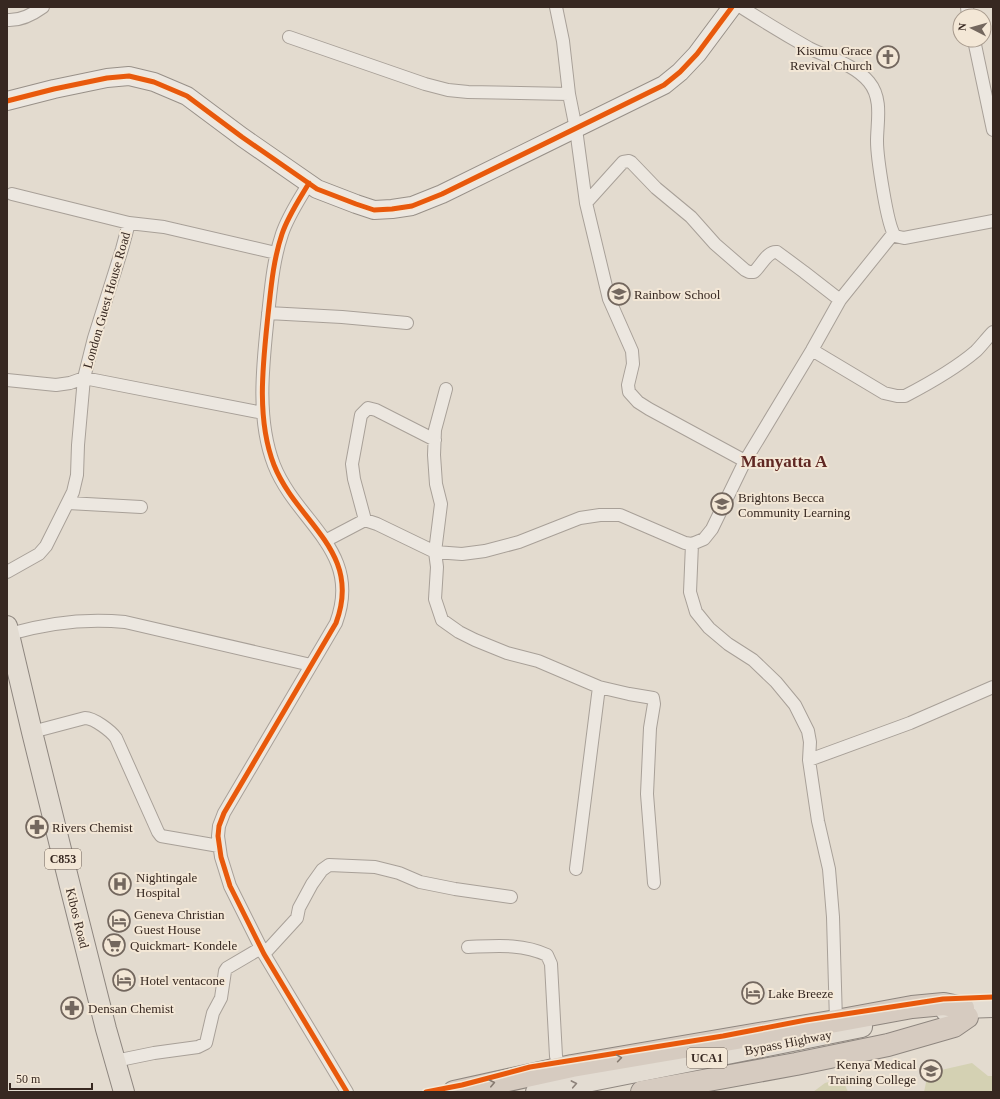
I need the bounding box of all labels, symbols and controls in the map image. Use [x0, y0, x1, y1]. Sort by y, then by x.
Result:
north arrow [952, 8, 992, 48]
text: N [956, 22, 968, 32]
place label: Kisumu Grace Revival Church [790, 43, 872, 73]
church icon: Kisumu Grace Revival Church [875, 44, 901, 70]
street label: London Guest House Road [80, 230, 133, 370]
school or university icon: Rainbow School [606, 281, 632, 307]
place label: Rainbow School [634, 287, 721, 302]
district label: Manyatta A [741, 452, 828, 471]
place label: Brightons Becca Community Learning [738, 490, 851, 520]
school or university icon: Brightons Becca Community Learning [709, 491, 735, 517]
pharmacy icon: Rivers Chemist [24, 814, 50, 840]
place label: Rivers Chemist [52, 820, 133, 835]
road number: C853 [45, 849, 81, 869]
place label: Nightingale Hospital [136, 870, 198, 900]
hospital icon: Nightingale Hospital [107, 871, 133, 897]
street label: Kibos Road [63, 886, 92, 950]
place label: Geneva Christian Guest House [134, 907, 225, 937]
hotel icon: Geneva Christian Guest House [106, 908, 132, 934]
supermarket icon: Quickmart- Kondele [101, 932, 127, 958]
place label: Quickmart- Kondele [130, 938, 237, 953]
hotel icon: Hotel ventacone [111, 967, 137, 993]
place label: Hotel ventacone [140, 973, 225, 988]
hotel icon: Lake Breeze [740, 980, 766, 1006]
place label: Lake Breeze [768, 986, 834, 1001]
pharmacy icon: Densan Chemist [59, 995, 85, 1021]
place label: Densan Chemist [88, 1001, 174, 1016]
street label: Bypass Highway [743, 1027, 833, 1058]
road number: UCA1 [687, 1048, 727, 1068]
one-way arrow [616, 1054, 622, 1063]
place label: Kenya Medical Training College [828, 1057, 916, 1087]
school or university icon: Kenya Medical Training College [918, 1058, 944, 1084]
scale bar [10, 1065, 92, 1091]
text: 50 m [16, 1072, 41, 1086]
one-way arrow [488, 1079, 495, 1087]
one-way arrow [571, 1080, 578, 1088]

